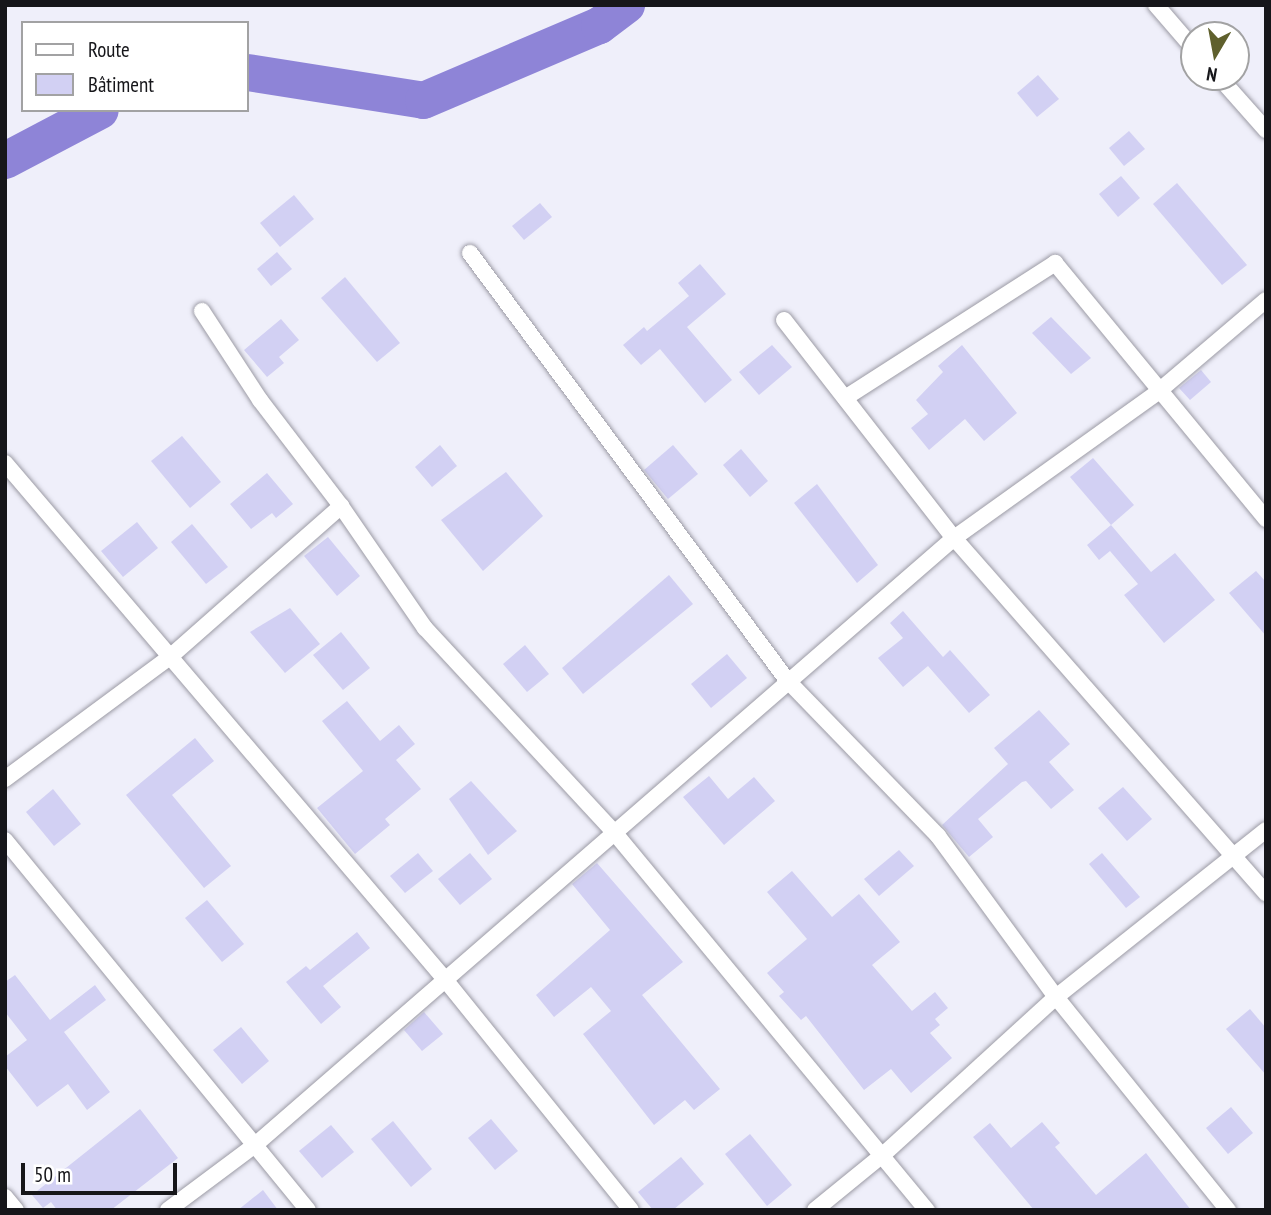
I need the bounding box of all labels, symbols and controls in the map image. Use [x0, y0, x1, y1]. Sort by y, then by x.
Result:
legend [21, 21, 248, 112]
north arrow [1180, 21, 1250, 91]
text: Route [88, 36, 130, 63]
text: N [1205, 62, 1219, 87]
text: Bâtiment [88, 71, 154, 98]
scale bar [24, 1148, 180, 1192]
text: 50 m [34, 1161, 71, 1188]

